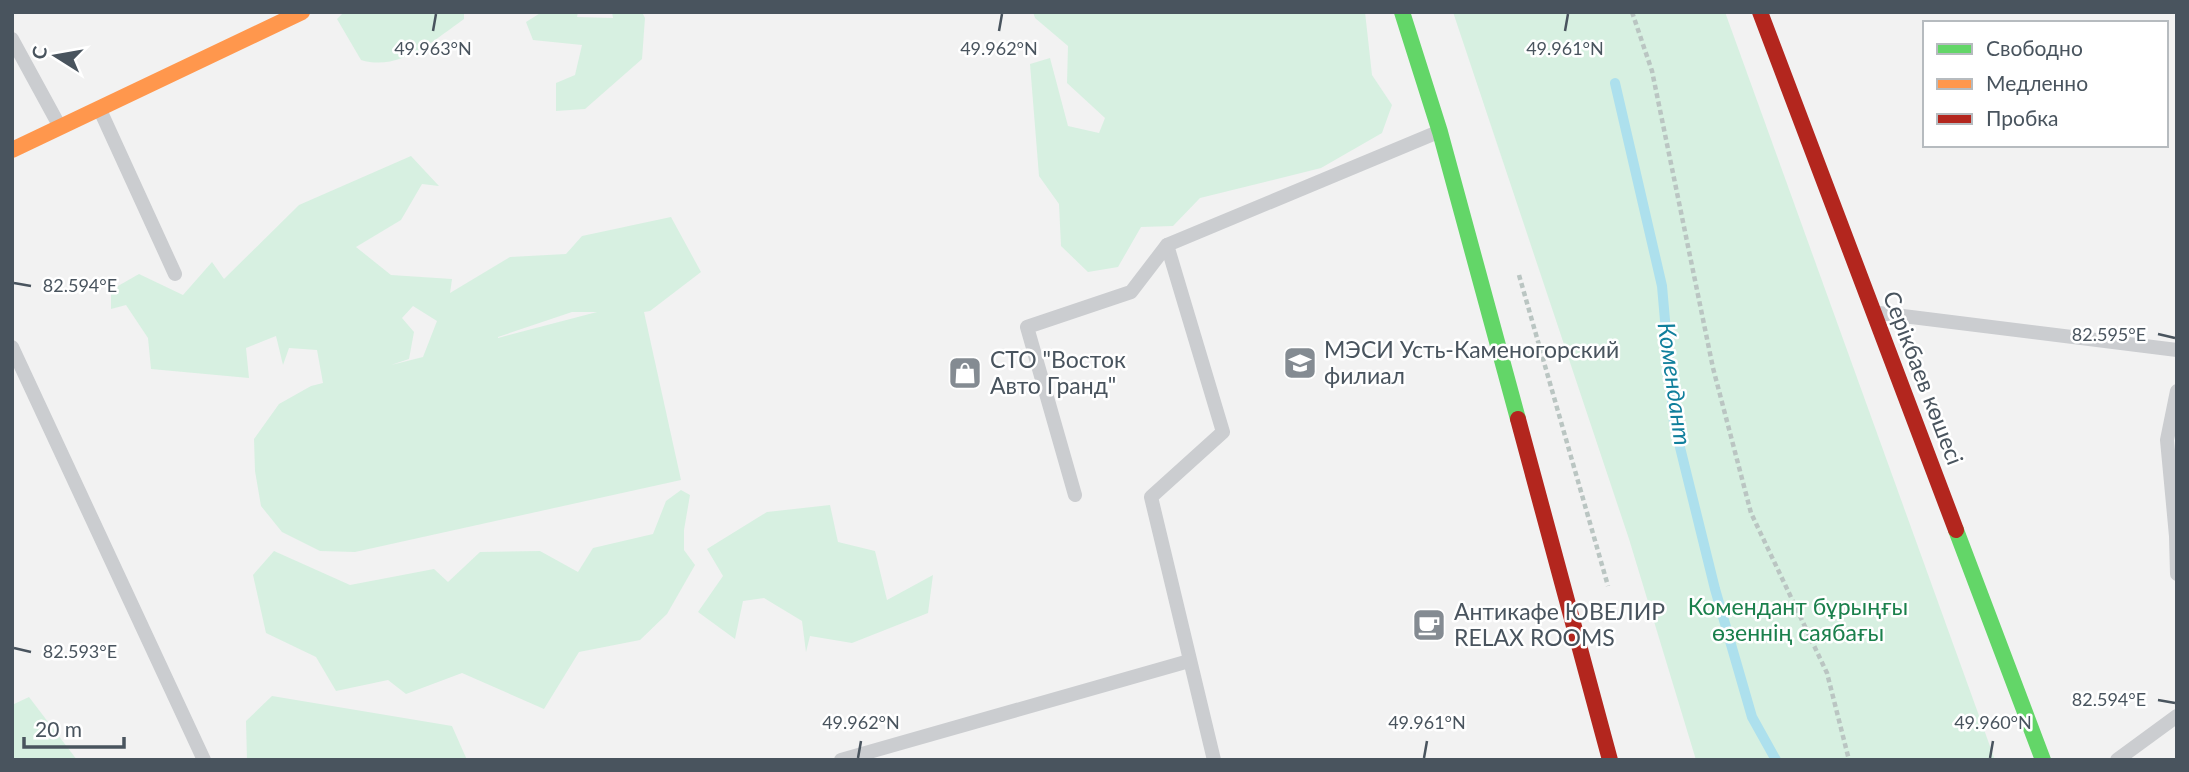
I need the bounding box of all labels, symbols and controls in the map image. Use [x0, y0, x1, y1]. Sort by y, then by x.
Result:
north arrow [21, 21, 91, 91]
legend [1923, 21, 2168, 147]
text: Свободно [1986, 35, 2083, 60]
text: 49.963°N [394, 37, 472, 59]
text: 49.962°N [960, 37, 1038, 59]
text: 49.961°N [1526, 37, 1604, 59]
text: С [26, 44, 51, 61]
text: Медленно [1986, 70, 2088, 95]
text: Пробка [1986, 105, 2059, 130]
text: 82.594°E [43, 274, 117, 296]
street label: Серікбаев көшесі [1878, 287, 1970, 468]
water label: Комендант [1653, 320, 1698, 447]
text: 82.595°E [2072, 323, 2146, 345]
place label: МЭСИ Усть-Каменогорский филиал [1324, 335, 1619, 389]
school or university icon: МЭСИ Усть-Каменогорский филиал [1281, 344, 1319, 382]
place label: СТО "Восток Авто Гранд" [990, 345, 1126, 399]
shop icon: СТО "Восток Авто Гранд" [946, 354, 984, 392]
park label: Комендант бұрыңғы өзеннің саябағы [1688, 592, 1908, 646]
place label: Антикафе ЮВЕЛИР RELAX ROOMS [1454, 597, 1665, 651]
cafe icon: Антикафе ЮВЕЛИР RELAX ROOMS [1410, 606, 1448, 644]
text: 82.593°E [43, 640, 117, 662]
text: 82.594°E [2072, 688, 2146, 710]
scale bar [24, 706, 124, 750]
text: 49.962°N [822, 711, 900, 733]
text: 49.961°N [1388, 711, 1466, 733]
text: 49.960°N [1954, 711, 2032, 733]
text: 20 m [35, 716, 82, 741]

